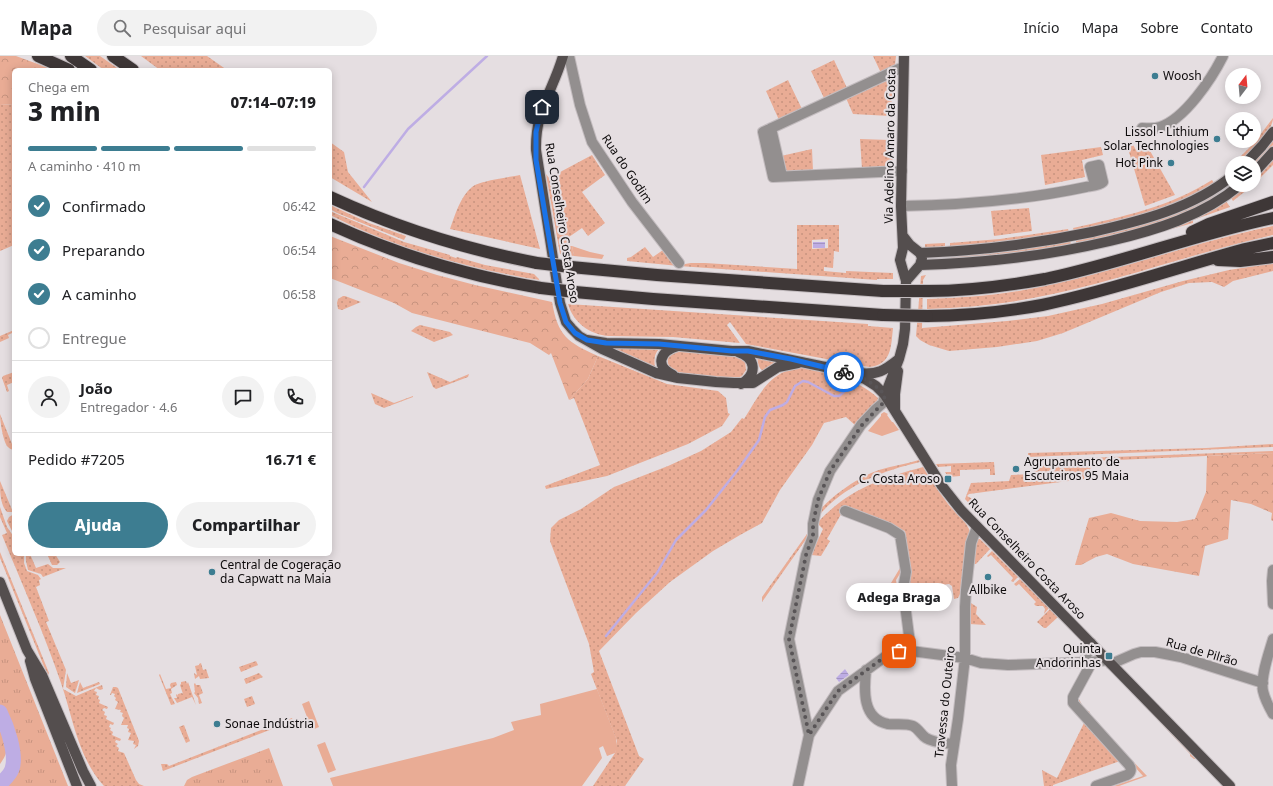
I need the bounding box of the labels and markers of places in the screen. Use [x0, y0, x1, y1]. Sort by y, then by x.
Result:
place label: Woosh [1163, 67, 1202, 84]
marker: Woosh [1150, 71, 1160, 81]
pin [525, 90, 559, 124]
place label: Lissol - Lithium Solar Technologies [1103, 123, 1209, 154]
marker: Lissol - Lithium Solar Technologies [1212, 134, 1222, 144]
place label: Hot Pink [1115, 154, 1164, 171]
marker: Hot Pink [1166, 158, 1176, 168]
place label: Agrupamento de Escuteiros 95 Maia [1024, 453, 1129, 484]
marker: Agrupamento de Escuteiros 95 Maia [1011, 464, 1021, 474]
place label: C. Costa Aroso [859, 470, 940, 487]
marker: C. Costa Aroso [943, 474, 953, 484]
place label: Central de Cogeração da Capwatt na Maia [220, 556, 341, 587]
marker: Central de Cogeração da Capwatt na Maia [207, 567, 217, 577]
marker: Allbike [983, 572, 993, 582]
place label: Allbike [969, 581, 1007, 598]
callout: Adega Braga [846, 583, 952, 611]
pin [882, 634, 916, 668]
place label: Quinta Andorinhas [1036, 640, 1101, 671]
marker: Quinta Andorinhas [1104, 651, 1114, 661]
place label: Sonae Indústria [225, 715, 314, 732]
marker: Sonae Indústria [212, 719, 222, 729]

